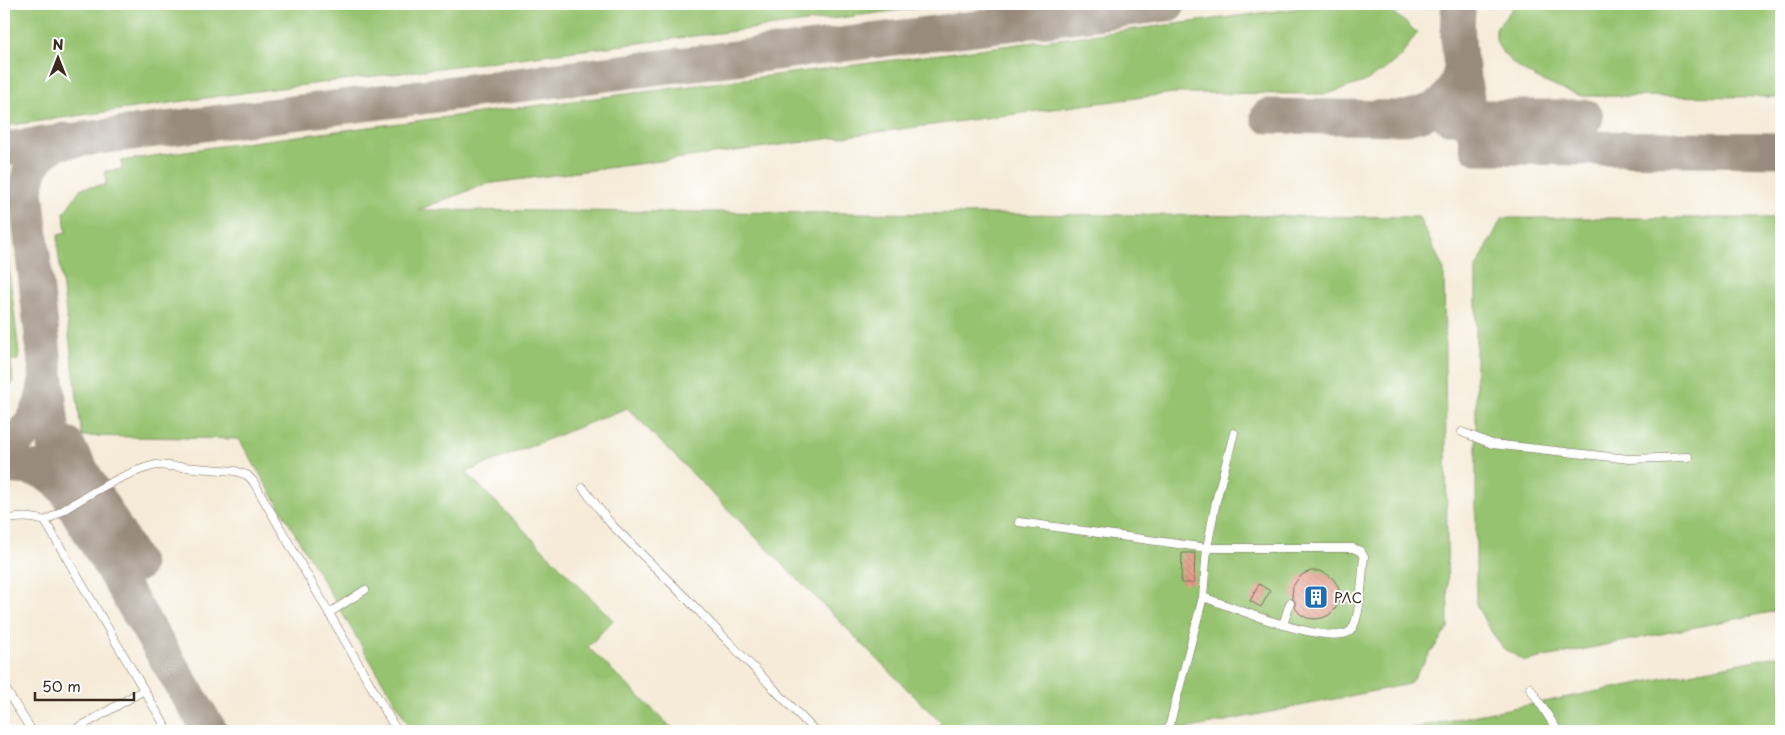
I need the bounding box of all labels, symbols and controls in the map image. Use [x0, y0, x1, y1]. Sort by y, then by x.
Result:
north arrow [32, 32, 82, 82]
text: N [52, 34, 64, 55]
building icon: РЛС [1303, 584, 1329, 610]
place label: РЛС [1334, 587, 1362, 608]
scale bar [35, 670, 134, 702]
text: 50 m [42, 674, 81, 697]

